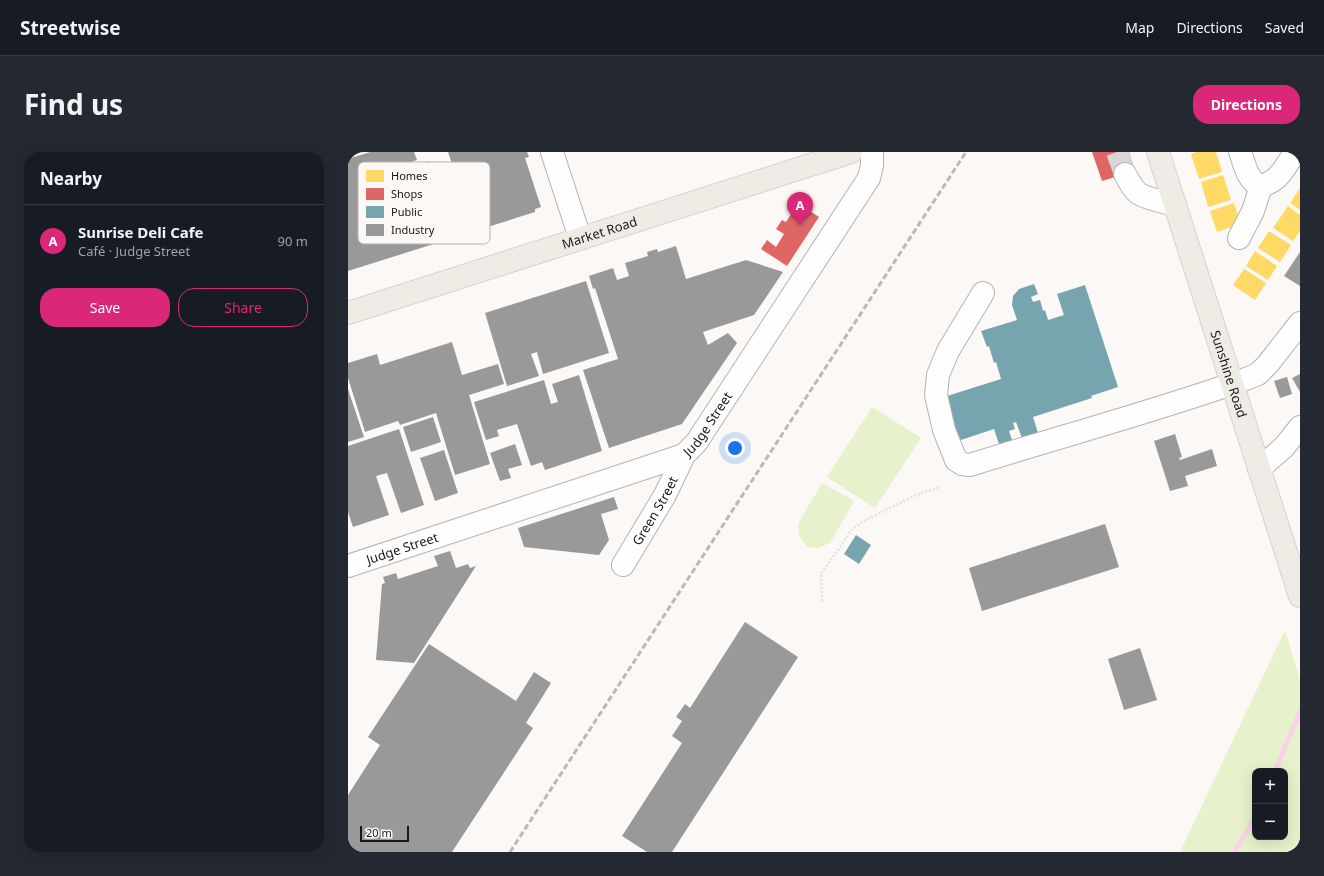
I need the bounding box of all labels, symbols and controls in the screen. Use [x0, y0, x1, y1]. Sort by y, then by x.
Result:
text: Streetwise [20, 15, 121, 41]
text: Map [1125, 18, 1154, 37]
text: Directions [1176, 18, 1243, 37]
text: Saved [1265, 18, 1304, 37]
text: Find us [24, 85, 123, 123]
button: Directions [1193, 85, 1300, 124]
legend [358, 162, 490, 244]
text: Nearby [40, 167, 102, 190]
text: Homes [391, 168, 428, 183]
text: Shops [391, 186, 423, 201]
pin: A [787, 192, 813, 225]
text: Public [391, 204, 422, 219]
street label: Market Road [559, 212, 639, 253]
text: Sunrise Deli Cafe [78, 222, 204, 242]
text: Industry [391, 222, 435, 237]
text: A [49, 232, 58, 250]
text: 90 m [278, 232, 308, 250]
text: Café · Judge Street [78, 242, 190, 260]
button: Save [40, 288, 170, 327]
button: Share [178, 288, 308, 327]
street label: Sunshine Road [1207, 328, 1251, 420]
street label: Judge Street [677, 388, 736, 462]
your location [725, 438, 745, 458]
street label: Green Street [628, 473, 682, 549]
street label: Judge Street [362, 528, 441, 569]
map controls [1252, 768, 1288, 840]
button: + [1252, 768, 1288, 804]
button: − [1252, 804, 1288, 840]
scale bar [360, 824, 409, 843]
text: 20 m [366, 825, 392, 840]

